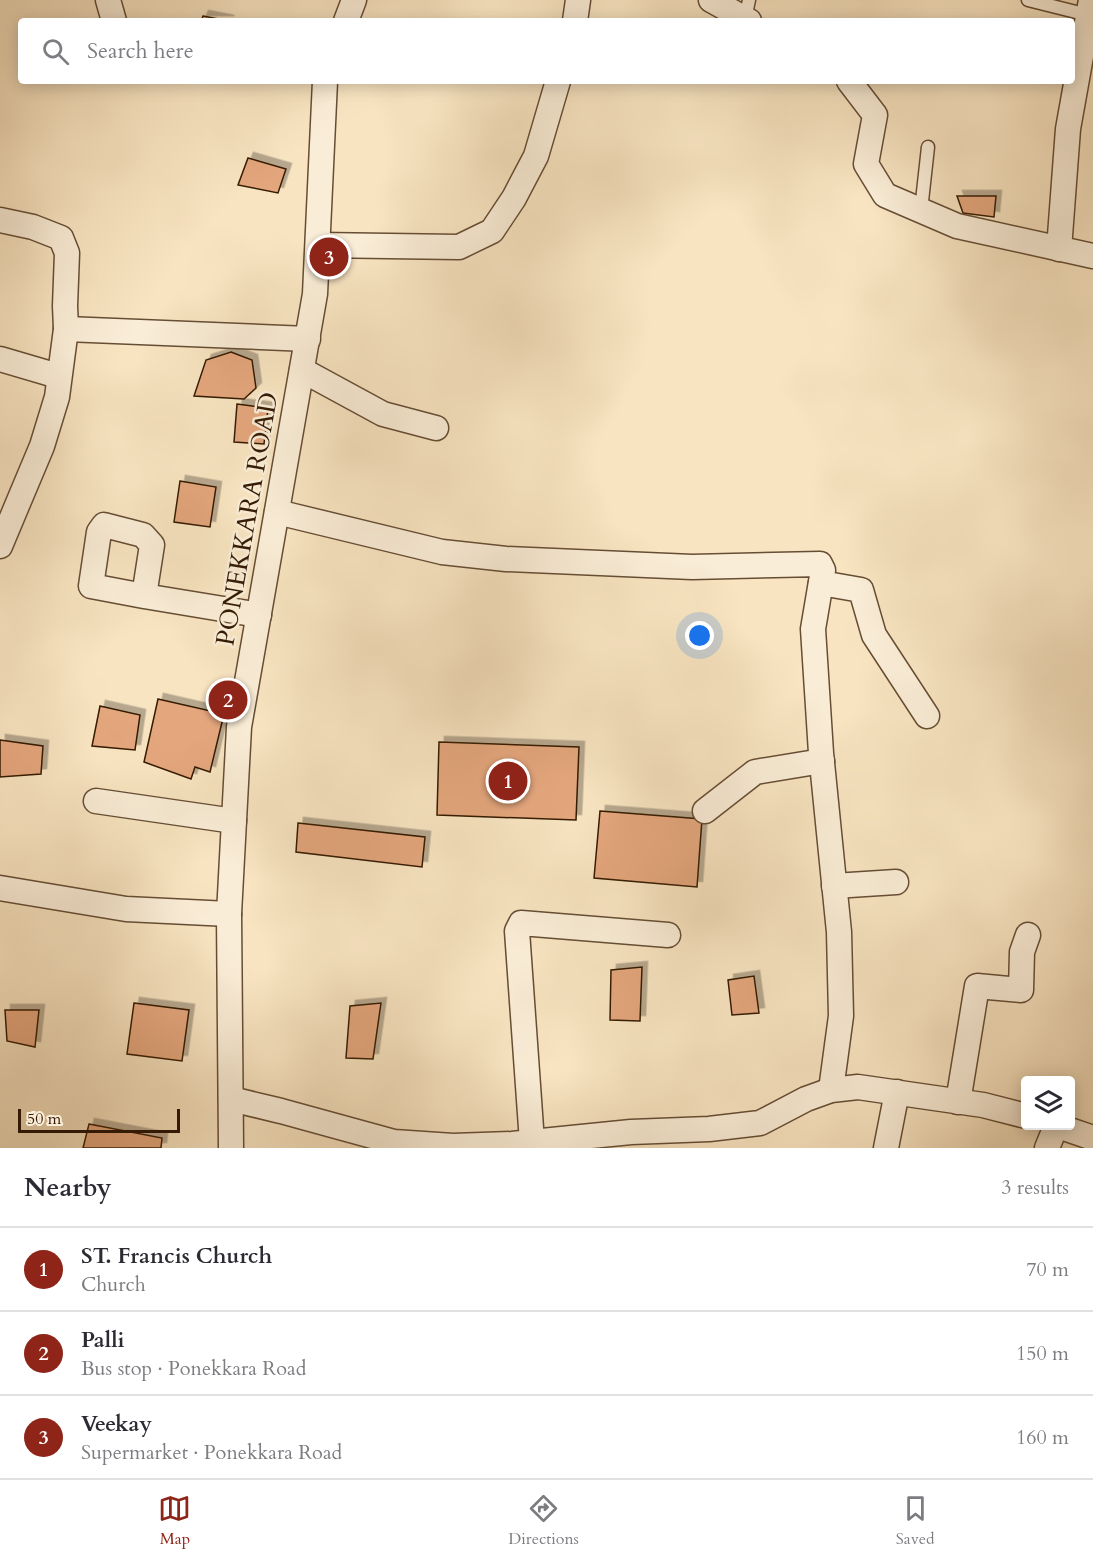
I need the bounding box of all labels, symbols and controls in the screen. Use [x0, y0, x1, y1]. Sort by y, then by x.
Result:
search box [18, 18, 1075, 84]
icon: search [39, 35, 72, 68]
text: Search here [87, 36, 194, 66]
pin: 3 [310, 234, 348, 280]
street label: PONEKKARA ROAD [207, 389, 287, 649]
your location [685, 621, 714, 650]
pin: 2 [208, 678, 248, 722]
pin: 1 [488, 758, 528, 804]
map controls [1021, 1076, 1075, 1130]
button: layers [1021, 1076, 1075, 1130]
scale bar [18, 1106, 180, 1134]
text: 50 m [27, 1108, 61, 1130]
text: Nearby [24, 1170, 112, 1205]
text: 3 results [1001, 1174, 1069, 1201]
text: ST. Francis Church [81, 1241, 272, 1271]
text: 1 [38, 1256, 49, 1283]
text: 70 m [1026, 1256, 1069, 1283]
text: Church [81, 1271, 146, 1298]
text: Palli [81, 1325, 125, 1355]
text: 2 [38, 1340, 49, 1367]
text: 150 m [1016, 1340, 1069, 1367]
text: Bus stop · Ponekkara Road [81, 1355, 306, 1382]
text: Veekay [81, 1409, 152, 1439]
text: 3 [38, 1424, 49, 1451]
text: 160 m [1016, 1424, 1069, 1451]
text: Supermarket · Ponekkara Road [81, 1439, 342, 1466]
tab: Map [158, 1492, 191, 1550]
tab: Directions [508, 1492, 579, 1550]
tab: Saved [896, 1492, 935, 1550]

